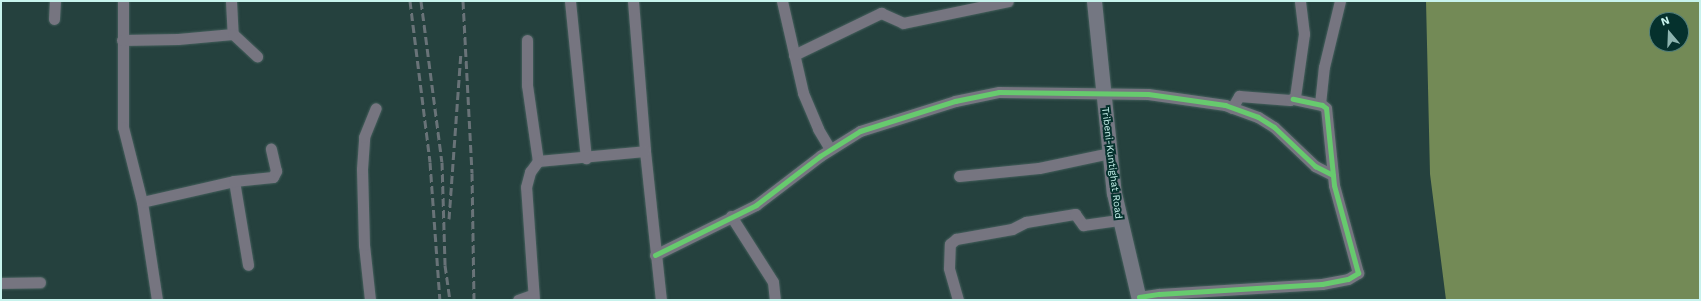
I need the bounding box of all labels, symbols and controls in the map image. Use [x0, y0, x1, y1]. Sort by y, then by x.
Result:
north arrow [1649, 12, 1689, 52]
text: N [1659, 14, 1671, 29]
street label: Tribeni-Kuntighat Road [1099, 106, 1125, 220]

